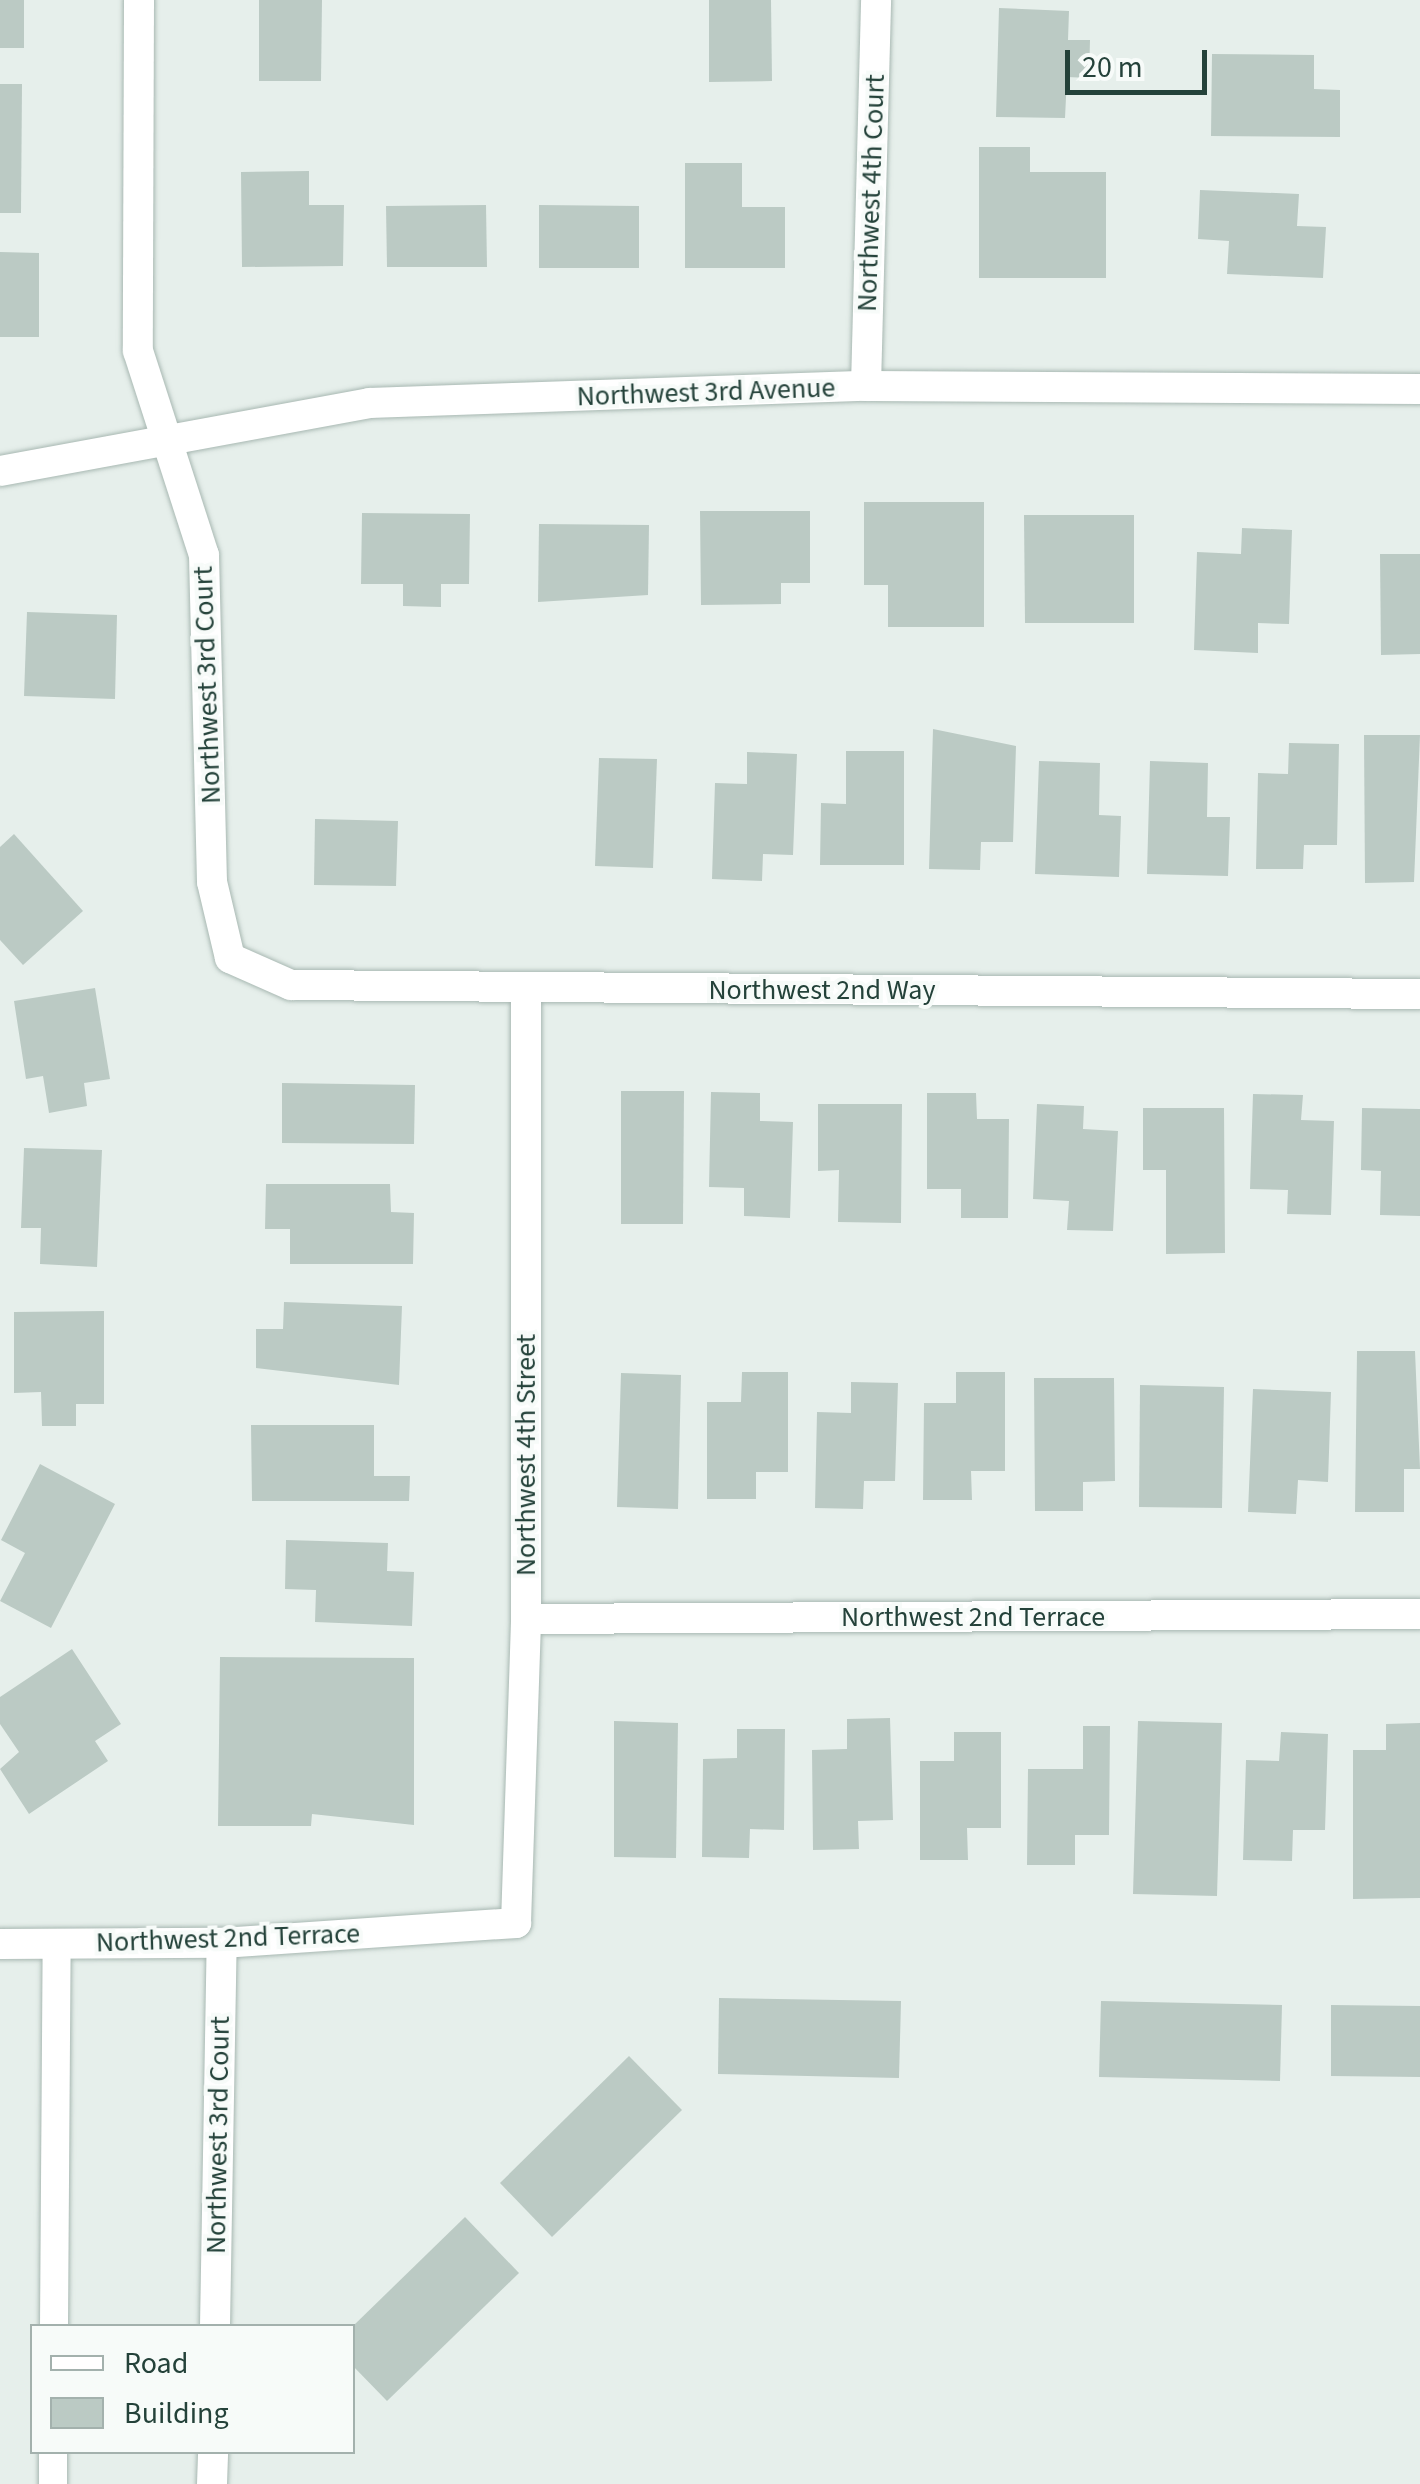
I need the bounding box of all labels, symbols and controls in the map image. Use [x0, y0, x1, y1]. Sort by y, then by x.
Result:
scale bar [1070, 30, 1212, 92]
text: 20 m [1082, 46, 1143, 89]
street label: Northwest 4th Court [850, 74, 892, 312]
street label: Northwest 3rd Avenue [576, 371, 836, 413]
street label: Northwest 3rd Court [186, 566, 228, 804]
street label: Northwest 2nd Way [709, 973, 935, 1007]
street label: Northwest 4th Street [509, 1334, 543, 1576]
street label: Northwest 2nd Terrace [841, 1600, 1105, 1634]
street label: Northwest 2nd Terrace [95, 1917, 361, 1959]
street label: Northwest 3rd Court [199, 2016, 237, 2254]
legend [30, 2324, 355, 2454]
text: Road [124, 2342, 188, 2385]
text: Building [124, 2392, 229, 2435]

